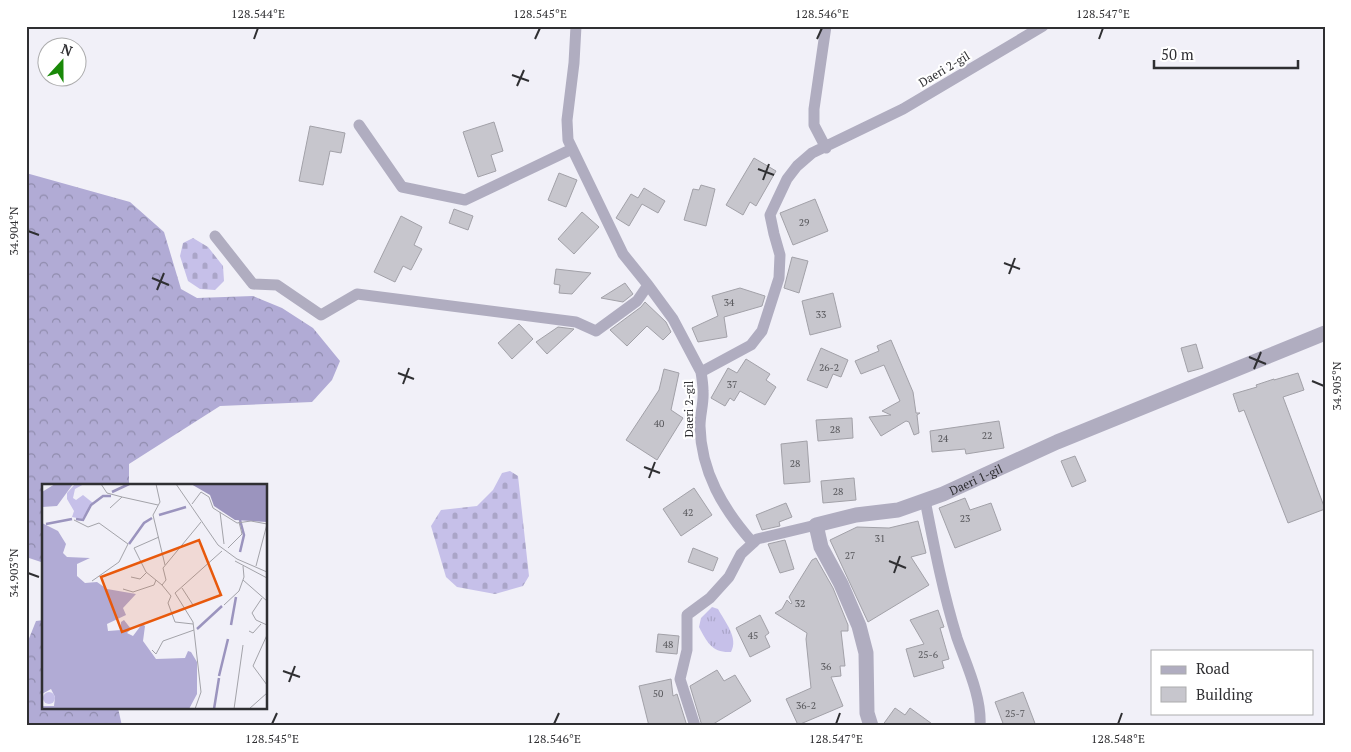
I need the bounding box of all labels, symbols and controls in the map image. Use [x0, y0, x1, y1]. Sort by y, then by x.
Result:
text: 128.544°E [231, 6, 285, 21]
text: 128.545°E [513, 6, 567, 21]
text: 128.546°E [795, 6, 849, 21]
text: 128.547°E [1076, 6, 1130, 21]
north arrow [38, 38, 88, 88]
scale bar [1154, 38, 1297, 70]
text: N [58, 39, 76, 60]
text: 50 m [1161, 44, 1194, 64]
street label: Daeri 2-gil [916, 48, 973, 90]
text: 34.904°N [6, 206, 21, 256]
house number: 29 [799, 216, 809, 229]
house number: 34 [724, 296, 735, 309]
house number: 33 [816, 308, 826, 321]
house number: 26-2 [819, 361, 839, 374]
text: 34.905°N [1329, 361, 1344, 411]
house number: 37 [727, 378, 737, 391]
street label: Daeri 2-gil [681, 380, 696, 437]
house number: 40 [654, 417, 664, 430]
house number: 28 [830, 423, 840, 436]
house number: 22 [982, 429, 992, 442]
house number: 24 [938, 432, 949, 445]
house number: 28 [790, 457, 800, 470]
street label: Daeri 1-gil [947, 460, 1005, 498]
inset map [42, 484, 268, 710]
house number: 28 [833, 485, 843, 498]
house number: 42 [683, 506, 693, 519]
house number: 23 [960, 512, 970, 525]
house number: 31 [875, 532, 885, 545]
text: 34.903°N [6, 548, 21, 598]
house number: 27 [845, 549, 855, 562]
house number: 32 [795, 597, 805, 610]
house number: 45 [748, 629, 758, 642]
house number: 48 [663, 638, 673, 651]
house number: 25-6 [918, 648, 939, 661]
legend [1151, 650, 1314, 714]
text: Road [1196, 658, 1229, 678]
house number: 36 [821, 660, 832, 673]
text: Building [1196, 684, 1254, 704]
house number: 50 [653, 687, 663, 700]
house number: 36-2 [796, 699, 816, 712]
house number: 25-7 [1005, 707, 1025, 720]
text: 128.545°E [245, 731, 299, 746]
text: 128.546°E [527, 731, 581, 746]
text: 128.547°E [809, 731, 863, 746]
text: 128.548°E [1091, 731, 1145, 746]

